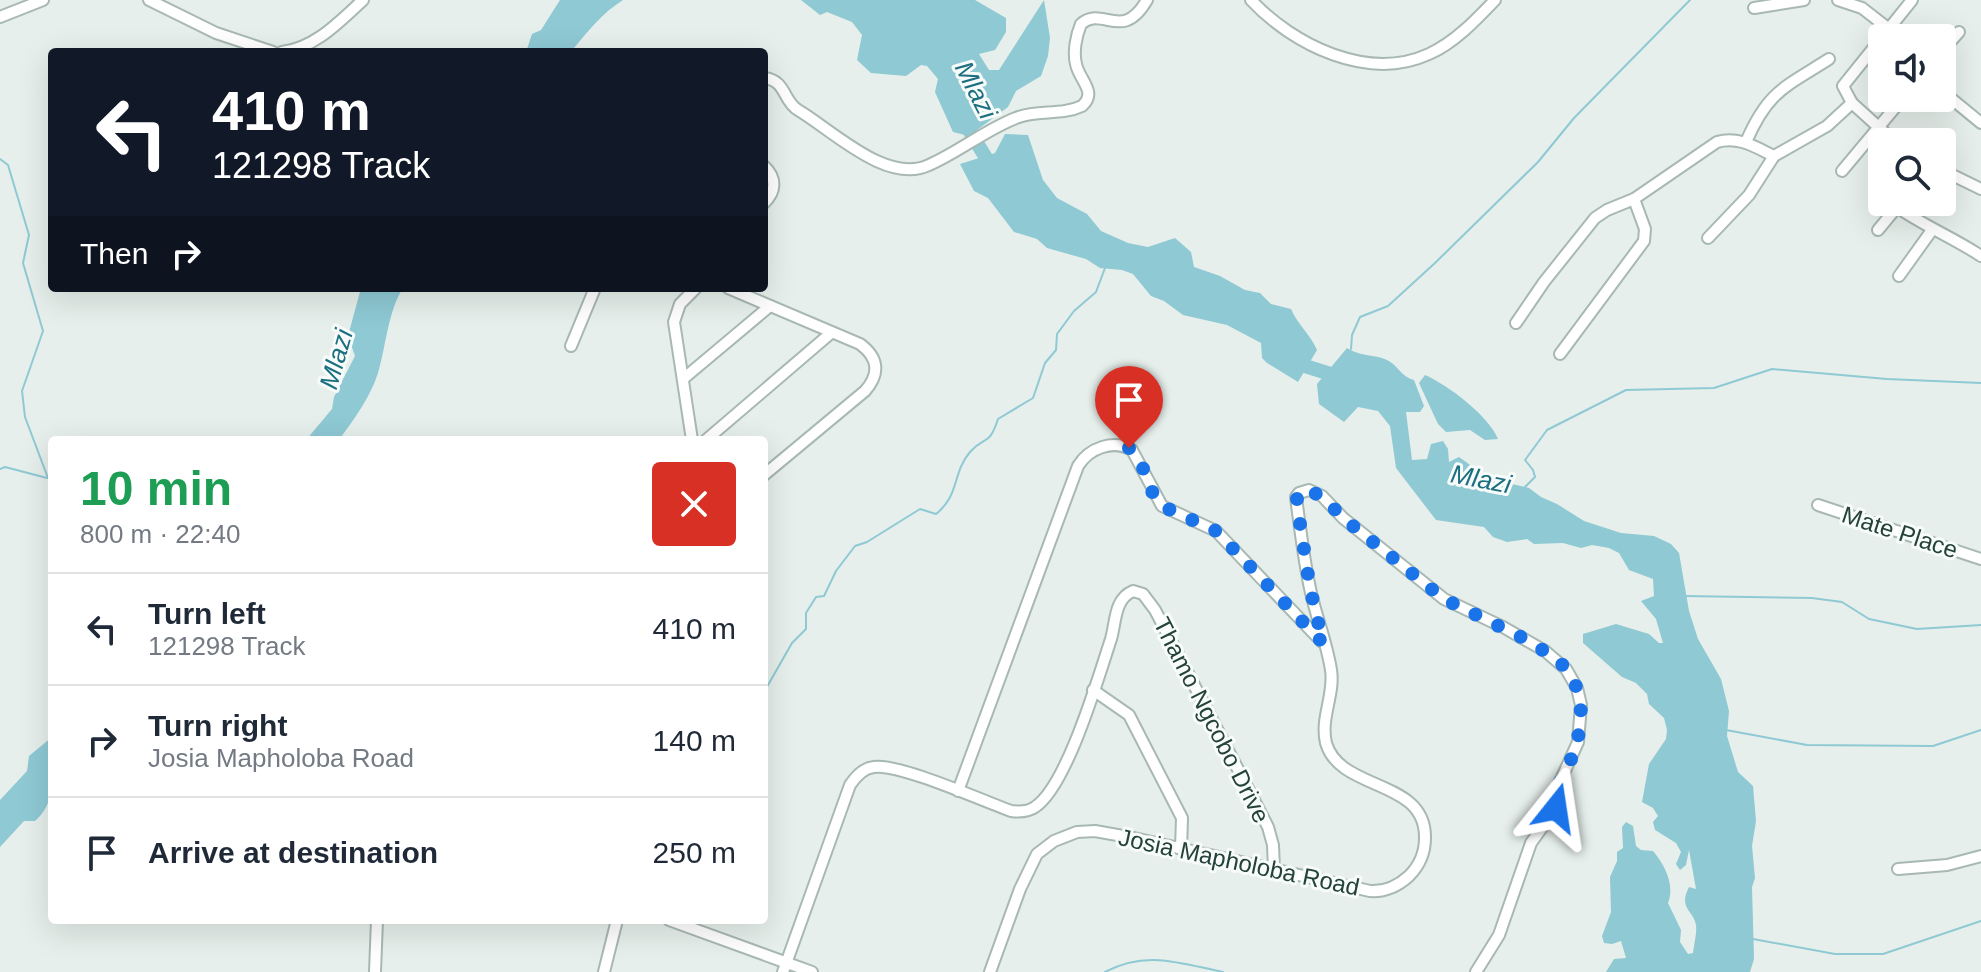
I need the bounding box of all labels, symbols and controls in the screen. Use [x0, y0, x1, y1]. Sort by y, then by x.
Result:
map controls [1868, 24, 1956, 216]
button: sound [1868, 24, 1956, 112]
water label: Mlazi [949, 56, 1004, 125]
text: 410 m [212, 79, 371, 142]
icon: left [80, 80, 184, 184]
button: search [1868, 128, 1956, 216]
text: 121298 Track [212, 145, 430, 186]
icon: right [164, 232, 208, 276]
text: Then [80, 237, 148, 270]
water label: Mlazi [313, 325, 359, 392]
pin [1095, 366, 1163, 448]
icon: arrive [1107, 378, 1151, 422]
water label: Mlazi [1448, 458, 1515, 500]
text: 10 min [80, 462, 232, 515]
button: close [652, 462, 736, 546]
street label: Mate Place [1839, 501, 1961, 563]
text: 800 m · 22:40 [80, 519, 240, 549]
text: Turn left [148, 597, 266, 630]
icon: left [80, 607, 124, 651]
text: 410 m [653, 612, 736, 645]
street label: Thamo Ngcobo Drive [1148, 613, 1276, 827]
text: 121298 Track [148, 631, 306, 661]
text: Turn right [148, 709, 287, 742]
icon: right [80, 719, 124, 763]
text: 140 m [653, 724, 736, 757]
text: Josia Mapholoba Road [148, 743, 414, 773]
position arrow [1514, 766, 1598, 850]
street label: Josia Mapholoba Road [1116, 823, 1362, 901]
icon: arrive [80, 831, 124, 875]
text: Arrive at destination [148, 836, 438, 869]
text: 250 m [653, 836, 736, 869]

